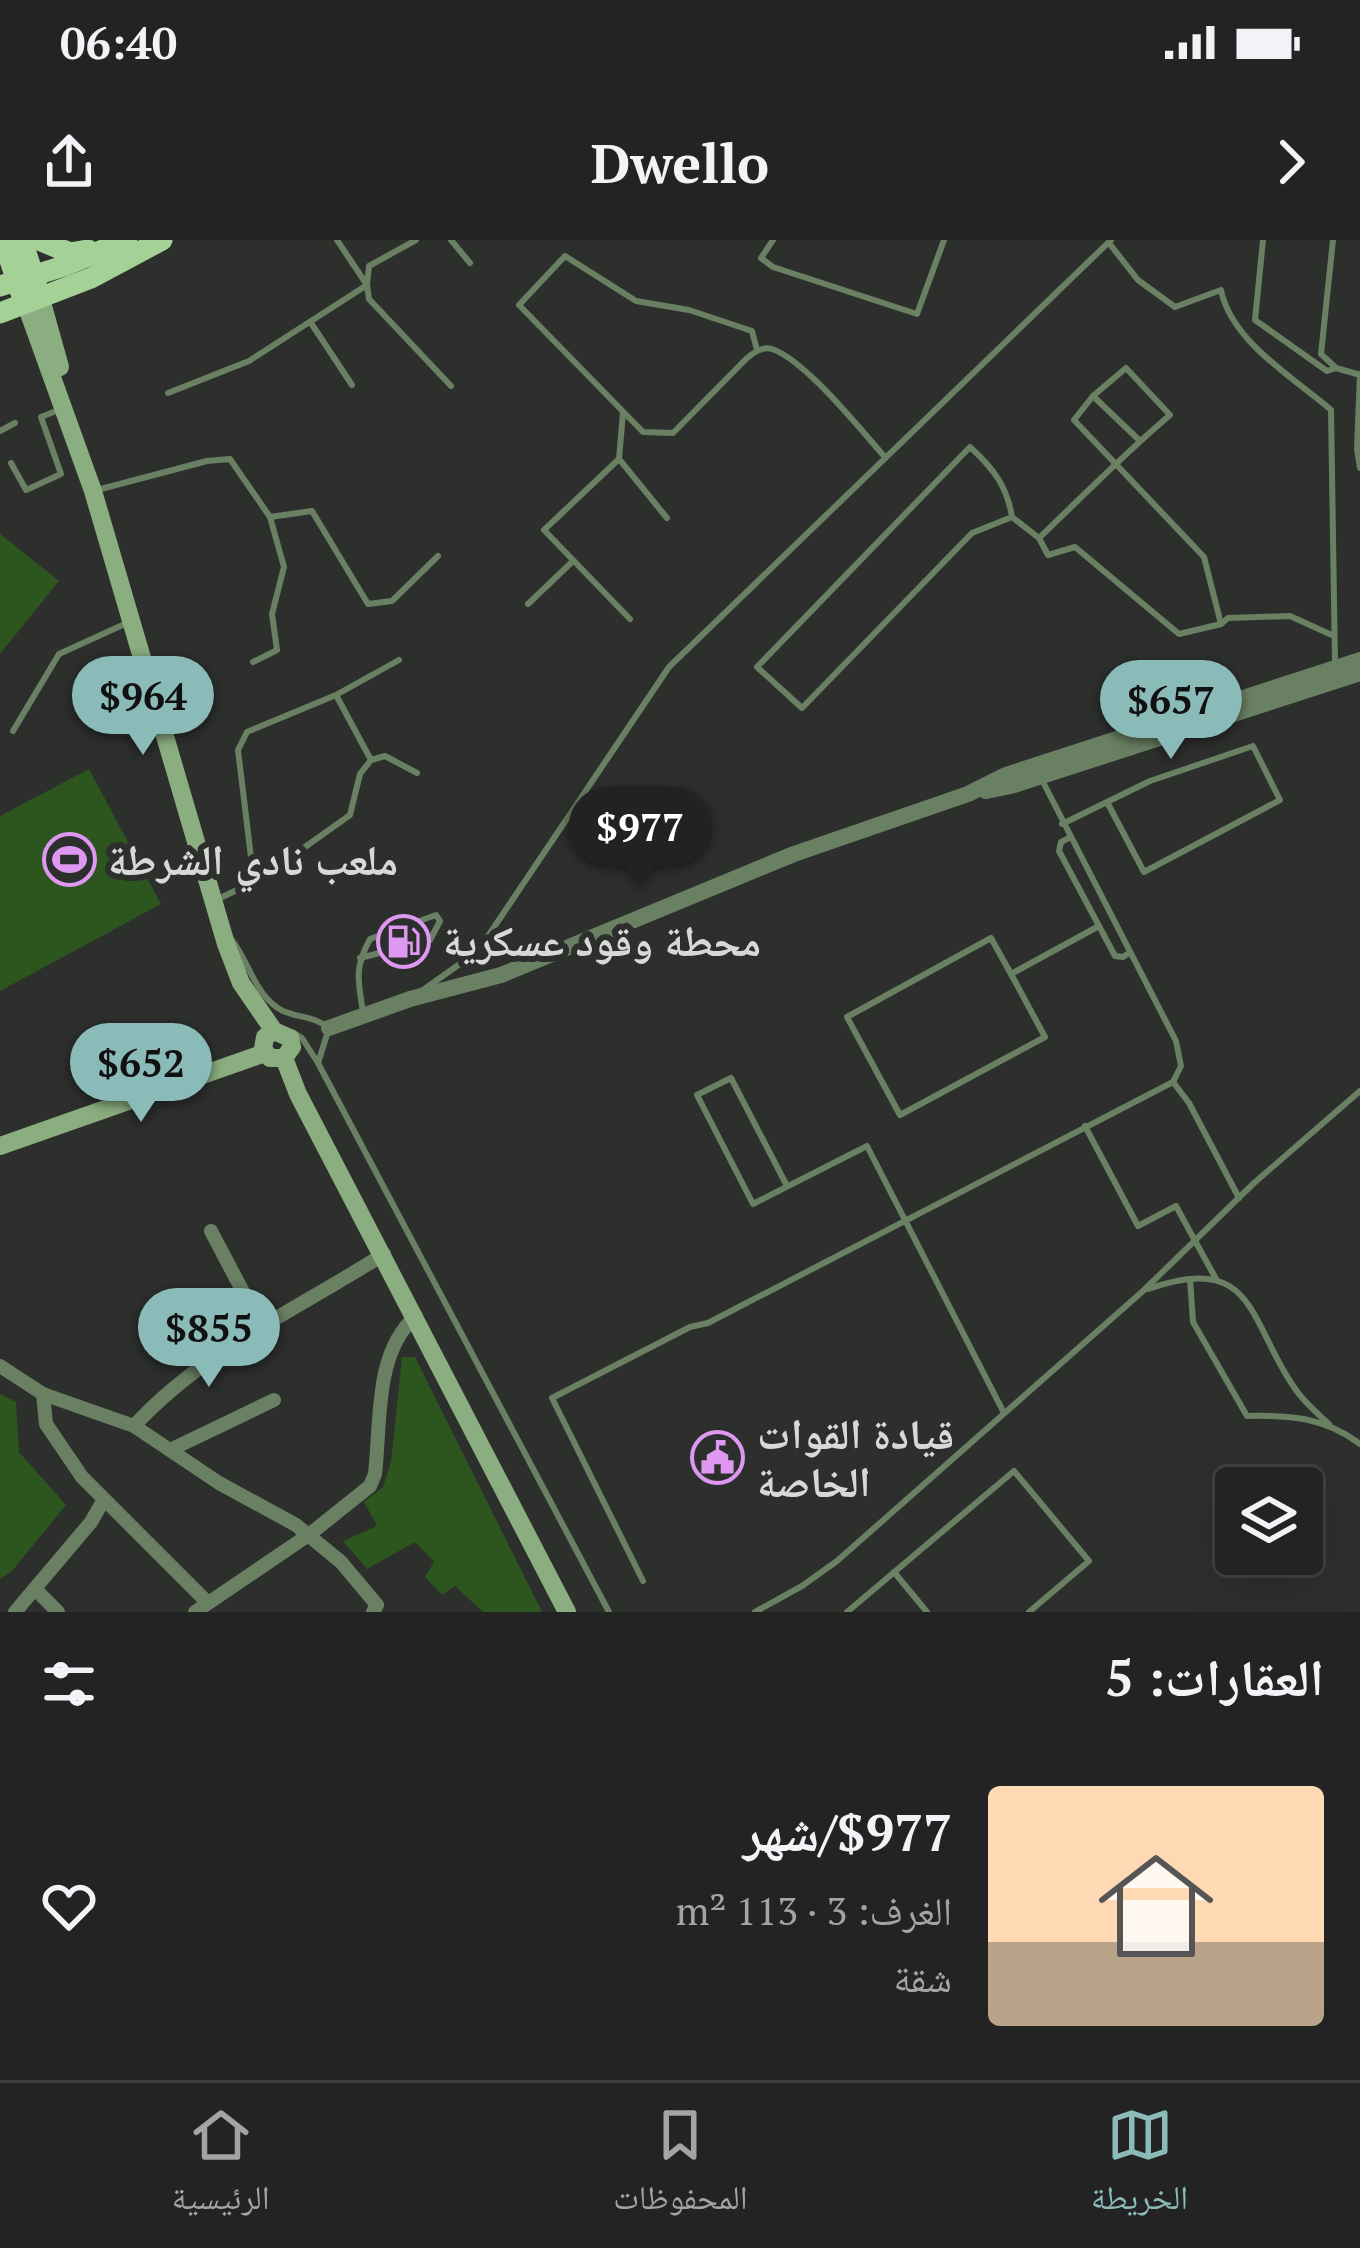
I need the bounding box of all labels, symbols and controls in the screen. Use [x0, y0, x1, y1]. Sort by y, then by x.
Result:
text: 06:40 [60, 12, 177, 72]
text: Dwello [591, 127, 769, 198]
icon: share [36, 129, 102, 195]
icon: forward [1258, 129, 1324, 195]
pin: $964 [72, 656, 214, 758]
pin: $657 [1100, 660, 1242, 762]
text: $964 [99, 669, 187, 721]
text: $657 [1127, 673, 1215, 725]
pin: $977 [569, 787, 711, 889]
text: $977 [596, 800, 684, 852]
place label: ملعب نادي الشرطة [108, 831, 398, 893]
sports icon: ملعب نادي الشرطة [41, 832, 97, 888]
place label: محطة وقود عسكرية [443, 912, 761, 968]
fuel station icon: محطة وقود عسكرية [376, 913, 432, 969]
pin: $652 [70, 1023, 212, 1125]
text: $652 [97, 1036, 185, 1088]
pin: $855 [138, 1288, 280, 1390]
text: $855 [165, 1301, 253, 1353]
place label: قيادة القوات الخاصة [757, 1405, 954, 1509]
public building icon: قيادة القوات الخاصة [690, 1430, 746, 1486]
map controls [1215, 1467, 1323, 1575]
button: layers [1215, 1467, 1323, 1575]
text: العقارات: 5 [1105, 1643, 1324, 1711]
icon: filters [36, 1651, 102, 1717]
text: $977/شهر [743, 1798, 952, 1866]
icon: home [1084, 1834, 1228, 1978]
icon: heart [36, 1873, 102, 1939]
text: الغرف: 3 · 113 m² [676, 1884, 952, 1936]
text: شقة [894, 1951, 952, 2003]
tab: الرئيسية [172, 2102, 270, 2230]
tab: المحفوظات [613, 2102, 747, 2230]
tab: الخريطة [1091, 2102, 1188, 2230]

